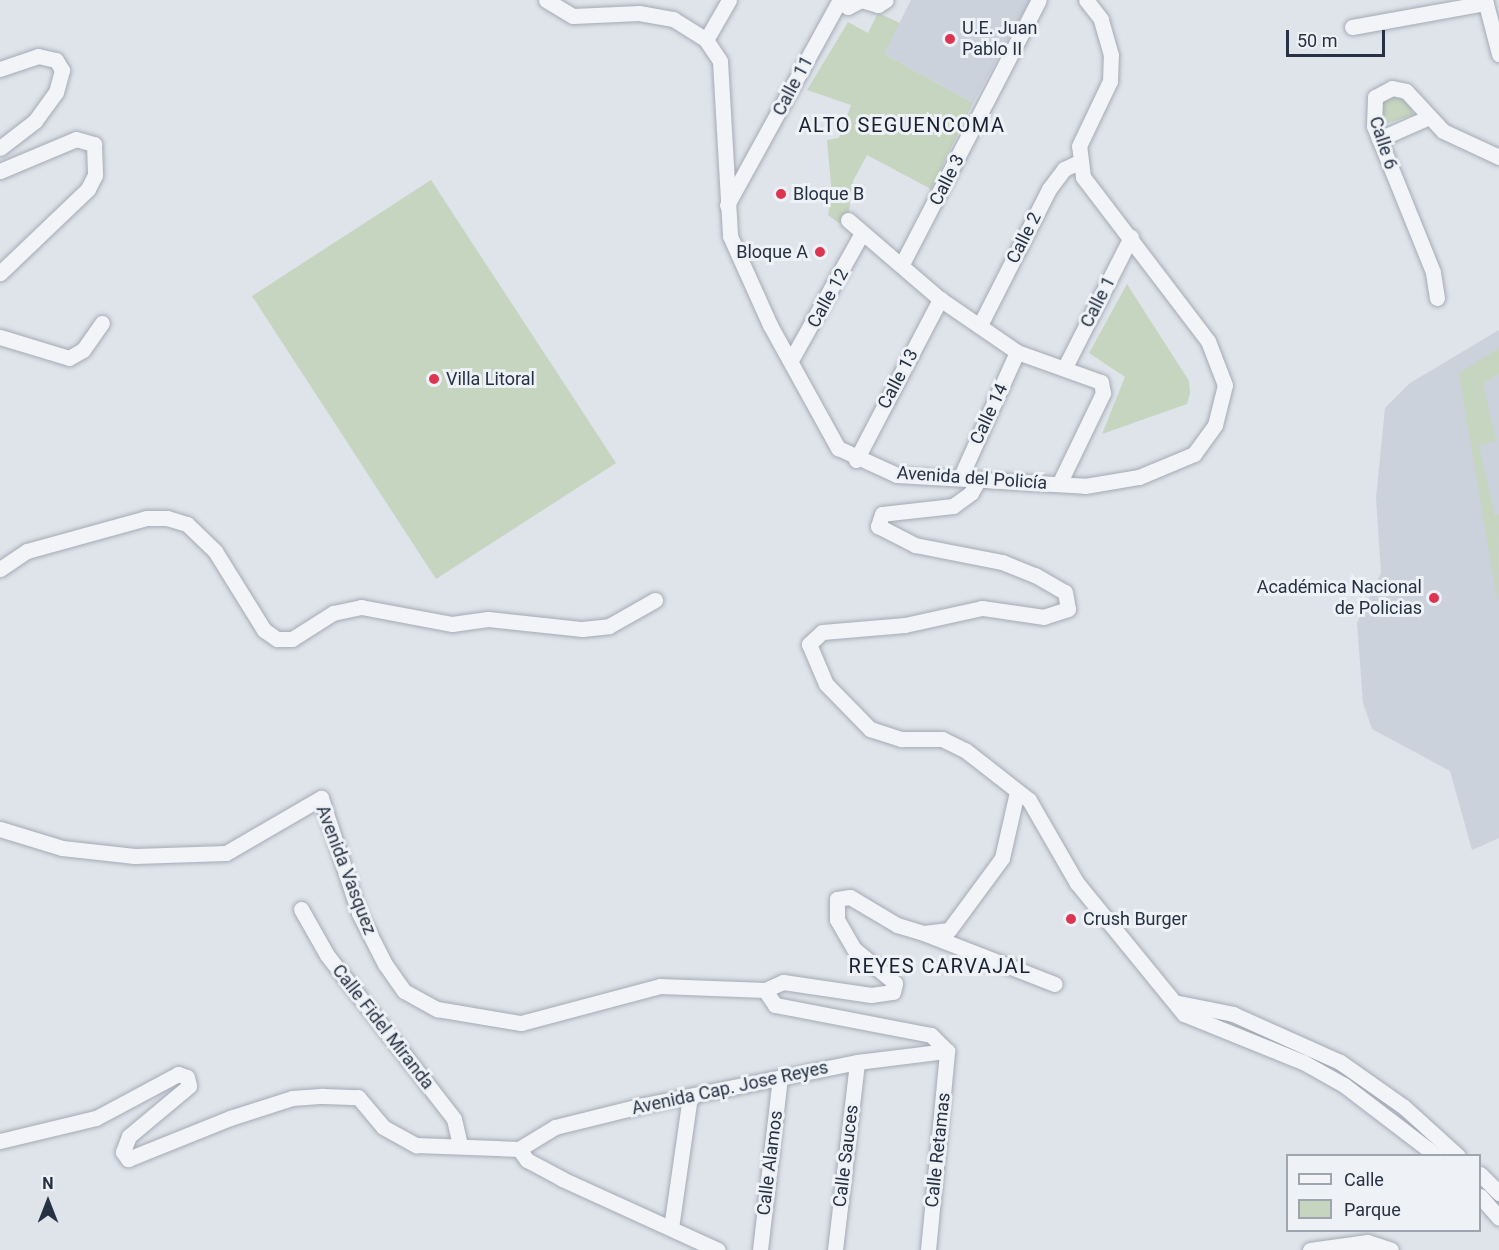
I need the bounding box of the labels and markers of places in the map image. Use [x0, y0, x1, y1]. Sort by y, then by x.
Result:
place label: U.E. Juan Pablo II [962, 18, 1037, 60]
marker: U.E. Juan Pablo II [943, 32, 957, 46]
place label: Bloque B [793, 183, 864, 205]
marker: Bloque B [774, 187, 788, 201]
place label: Bloque A [736, 241, 808, 263]
marker: Bloque A [813, 245, 827, 259]
place label: Villa Litoral [446, 368, 535, 390]
marker: Villa Litoral [427, 372, 441, 386]
place label: Académica Nacional de Policias [1257, 577, 1422, 620]
marker: Académica Nacional de Policias [1427, 591, 1441, 605]
place label: Crush Burger [1083, 908, 1187, 930]
marker: Crush Burger [1064, 912, 1078, 926]

